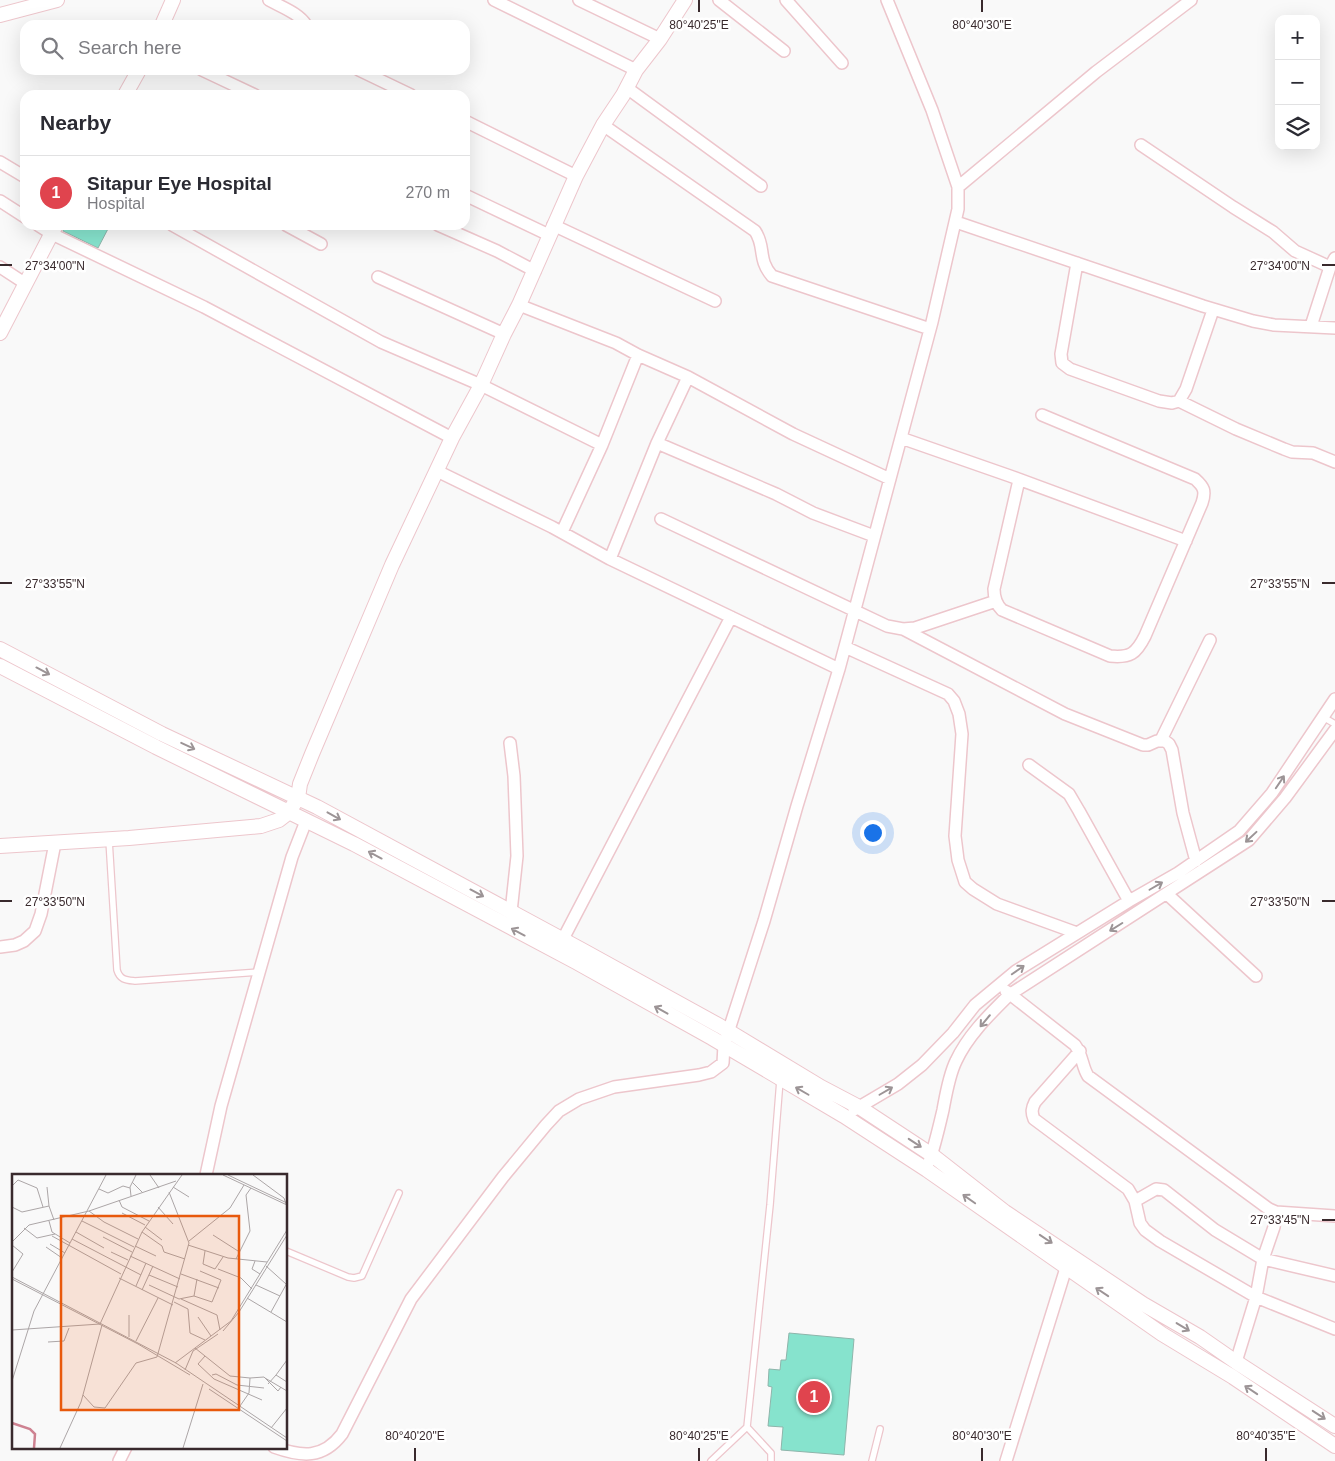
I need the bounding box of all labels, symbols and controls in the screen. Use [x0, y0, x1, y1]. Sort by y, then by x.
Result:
map controls [1275, 15, 1320, 150]
button: + [1275, 15, 1320, 60]
text: 80°40'25"E [669, 18, 729, 32]
text: 80°40'30"E [952, 18, 1012, 32]
search box [20, 20, 470, 75]
icon: search [38, 34, 66, 62]
text: Search here [78, 37, 182, 58]
button: − [1275, 60, 1320, 105]
button: layers [1275, 105, 1320, 150]
text: Nearby [40, 111, 111, 134]
text: Sitapur Eye Hospital [87, 173, 272, 194]
text: 1 [52, 184, 60, 201]
text: 270 m [406, 184, 450, 201]
text: Hospital [87, 195, 145, 212]
text: 27°34'00"N [25, 259, 85, 273]
text: 27°34'00"N [1250, 259, 1310, 273]
text: 27°33'55"N [25, 577, 85, 591]
text: 27°33'55"N [1250, 577, 1310, 591]
one-way arrow [35, 667, 50, 676]
one-way arrow [180, 741, 195, 751]
one-way arrow [1275, 776, 1285, 790]
one-way arrow [326, 812, 340, 822]
your location [860, 820, 886, 846]
one-way arrow [1245, 831, 1258, 843]
one-way arrow [368, 850, 383, 859]
one-way arrow [1149, 880, 1163, 890]
one-way arrow [469, 889, 484, 898]
text: 27°33'50"N [25, 895, 85, 909]
text: 27°33'50"N [1250, 895, 1310, 909]
one-way arrow [1109, 921, 1123, 932]
one-way arrow [511, 927, 526, 937]
one-way arrow [1010, 965, 1024, 975]
one-way arrow [654, 1005, 669, 1014]
one-way arrow [979, 1014, 990, 1027]
one-way arrow [795, 1086, 809, 1096]
one-way arrow [878, 1086, 892, 1096]
one-way arrow [907, 1139, 921, 1149]
inset map [12, 1174, 288, 1448]
one-way arrow [962, 1194, 976, 1204]
text: 27°33'45"N [1250, 1213, 1310, 1227]
one-way arrow [1039, 1234, 1053, 1244]
one-way arrow [1095, 1287, 1109, 1297]
one-way arrow [1175, 1322, 1189, 1332]
pin: 1 [798, 1378, 830, 1416]
one-way arrow [1244, 1384, 1258, 1395]
one-way arrow [1311, 1411, 1325, 1421]
text: 80°40'20"E [385, 1429, 445, 1443]
text: 80°40'25"E [669, 1429, 729, 1443]
text: 80°40'30"E [952, 1429, 1012, 1443]
text: 80°40'35"E [1236, 1429, 1296, 1443]

